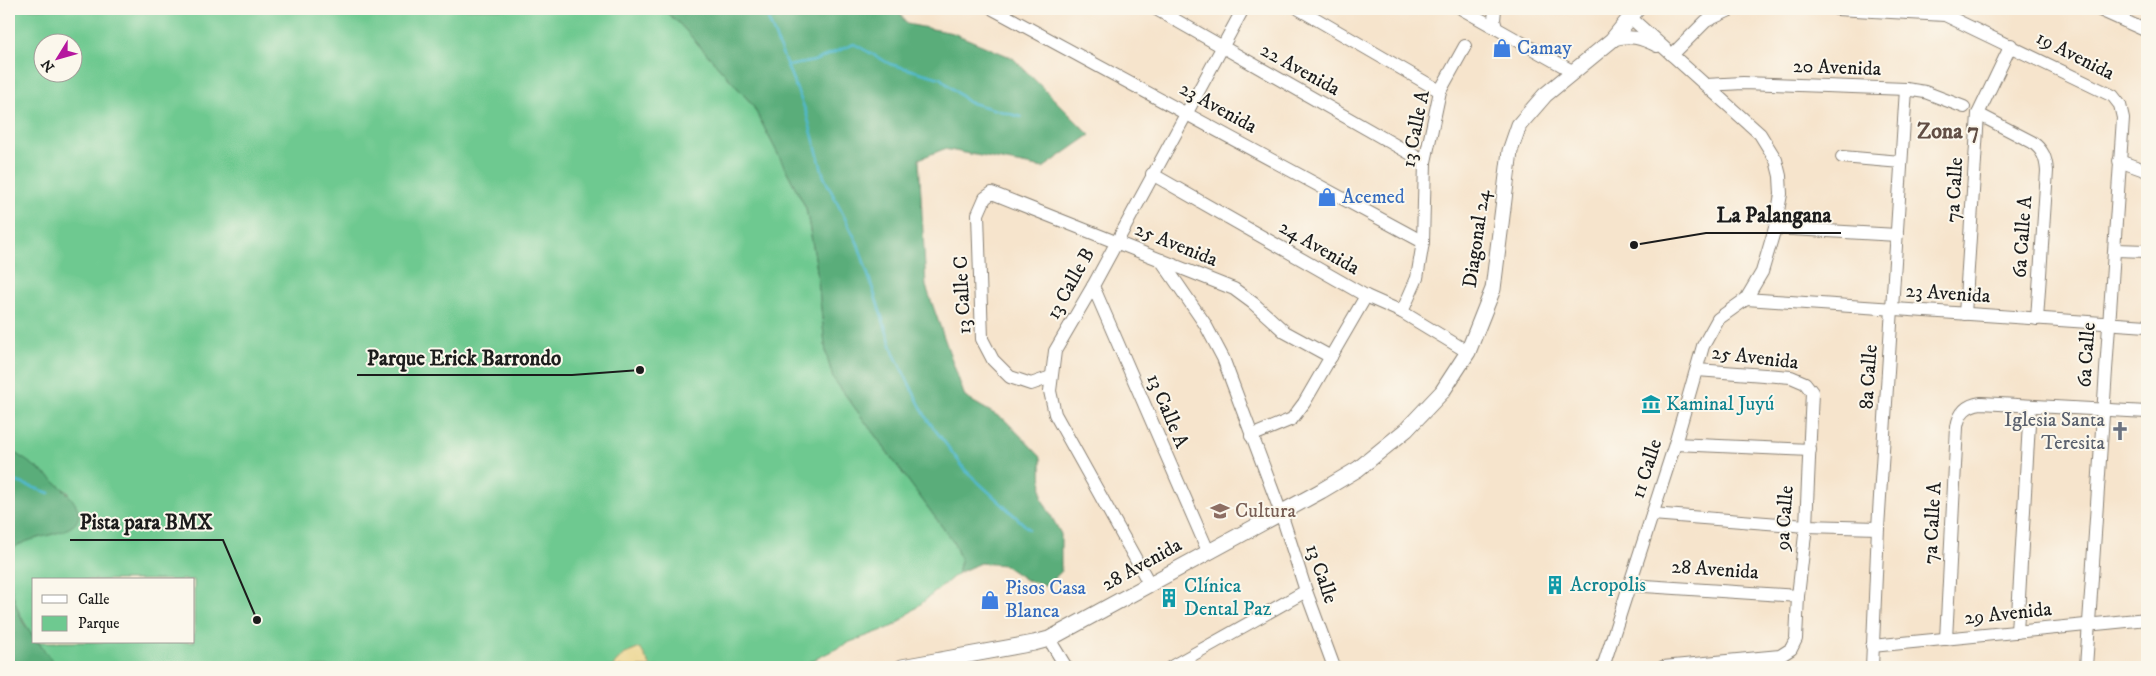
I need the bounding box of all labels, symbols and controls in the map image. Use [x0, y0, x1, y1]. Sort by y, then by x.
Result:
street label: 19 Avenida [2031, 26, 2119, 87]
north arrow [32, 32, 82, 82]
place label: Camay [1517, 36, 1572, 61]
shop icon: Camay [1491, 37, 1513, 59]
street label: 22 Avenida [1256, 38, 1345, 102]
street label: 20 Avenida [1792, 54, 1882, 82]
text: N [37, 55, 59, 75]
street label: 23 Avenida [1175, 76, 1262, 140]
street label: 13 Calle A [1396, 88, 1436, 170]
district label: Zona 7 [1917, 118, 1979, 145]
street label: 7a Calle [1941, 157, 1969, 223]
place label: Acemed [1342, 185, 1405, 210]
shop icon: Acemed [1316, 186, 1338, 208]
street label: Diagonal 24 [1458, 188, 1496, 290]
street label: 6a Calle A [2008, 195, 2038, 279]
callout: La Palangana [1706, 197, 1841, 233]
text: La Palangana [1717, 203, 1833, 229]
street label: 24 Avenida [1274, 215, 1364, 281]
street label: 25 Avenida [1131, 217, 1222, 273]
street label: 13 Calle B [1041, 244, 1101, 324]
street label: 13 Calle C [948, 255, 978, 335]
street label: 23 Avenida [1905, 279, 1992, 309]
street label: 6a Calle [2072, 322, 2102, 388]
callout: Parque Erick Barrondo [357, 339, 572, 375]
street label: 25 Avenida [1710, 340, 1800, 376]
street label: 8a Calle [1854, 344, 1884, 410]
text: Parque Erick Barrondo [367, 346, 561, 372]
street label: 13 Calle A [1140, 370, 1194, 452]
place label: Kaminal Juyú [1666, 392, 1774, 417]
museum icon: Kaminal Juyú [1640, 393, 1662, 415]
place label: Iglesia Santa Teresita [2004, 408, 2106, 456]
church icon: Iglesia Santa Teresita [2109, 420, 2131, 442]
street label: 11 Calle [1626, 436, 1668, 502]
street label: 7a Calle A [1918, 481, 1948, 565]
street label: 9a Calle [1770, 485, 1800, 552]
place label: Cultura [1235, 499, 1296, 524]
school or university icon: Cultura [1209, 500, 1231, 522]
callout: Pista para BMX [70, 504, 223, 540]
text: Pista para BMX [79, 510, 213, 536]
street label: 28 Avenida [1098, 533, 1187, 597]
street label: 13 Calle [1299, 541, 1343, 607]
street label: 28 Avenida [1670, 554, 1760, 586]
place label: Acropolis [1570, 573, 1646, 598]
place label: Clínica Dental Paz [1184, 574, 1272, 622]
building icon: Acropolis [1544, 574, 1566, 596]
place label: Pisos Casa Blanca [1005, 576, 1087, 624]
legend [32, 578, 195, 644]
building icon: Clínica Dental Paz [1158, 587, 1180, 609]
shop icon: Pisos Casa Blanca [979, 589, 1001, 611]
text: Calle [78, 590, 110, 609]
street label: 29 Avenida [1963, 597, 2053, 631]
text: Parque [78, 614, 119, 633]

